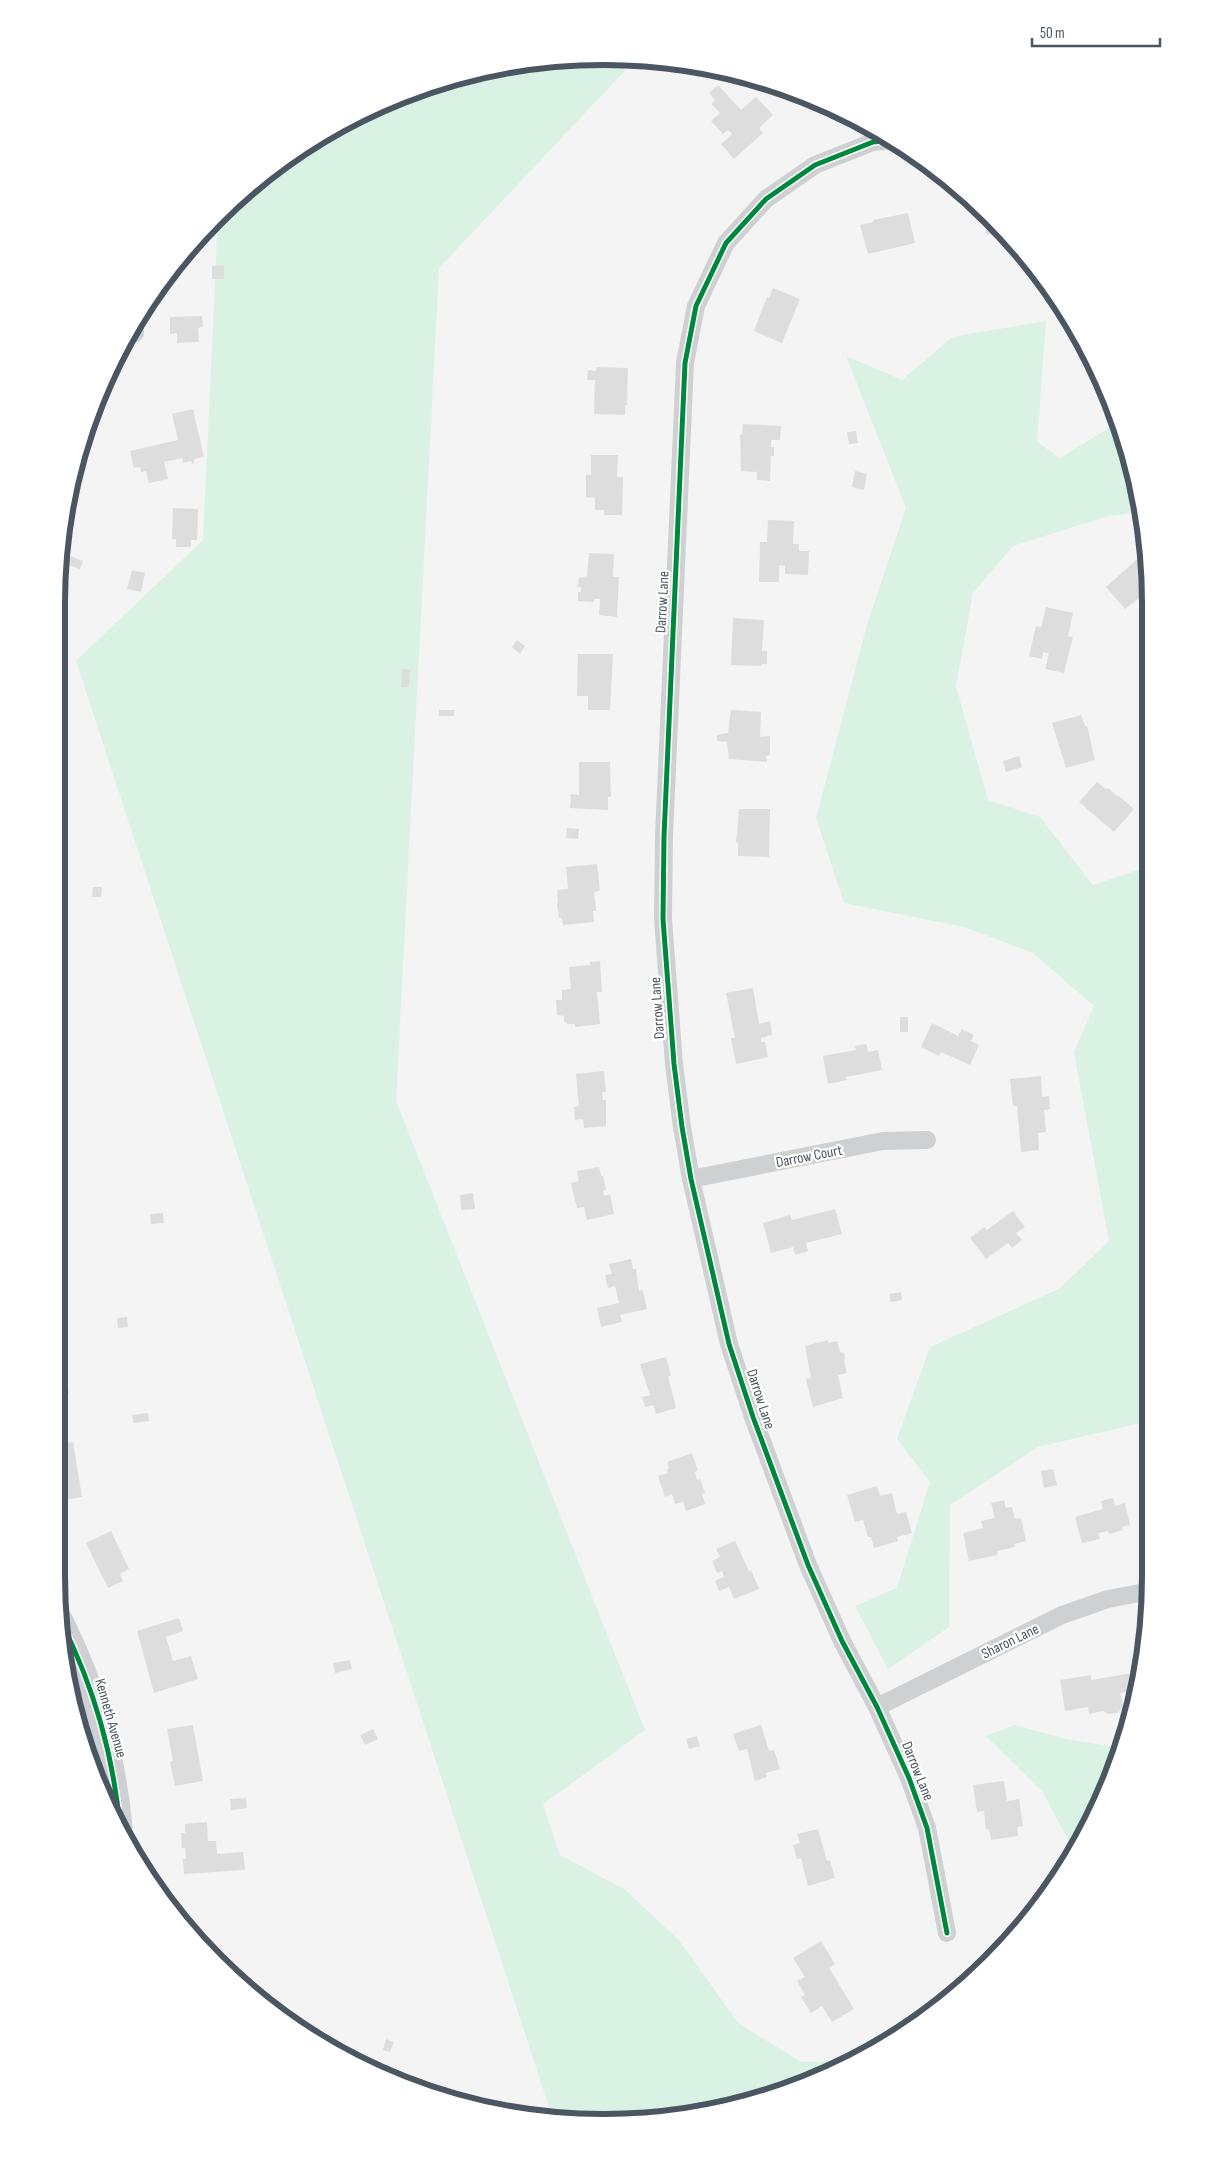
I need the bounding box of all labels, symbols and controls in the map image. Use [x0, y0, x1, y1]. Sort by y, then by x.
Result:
scale bar [1032, 15, 1160, 47]
text: 50 m [1040, 24, 1065, 43]
street label: Darrow Lane [651, 570, 674, 634]
street label: Darrow Lane [646, 976, 669, 1040]
street label: Darrow Court [774, 1141, 844, 1172]
street label: Darrow Lane [742, 1367, 779, 1432]
street label: Sharon Lane [978, 1619, 1042, 1663]
street label: Kenneth Avenue [90, 1676, 131, 1760]
street label: Darrow Lane [897, 1739, 938, 1804]

